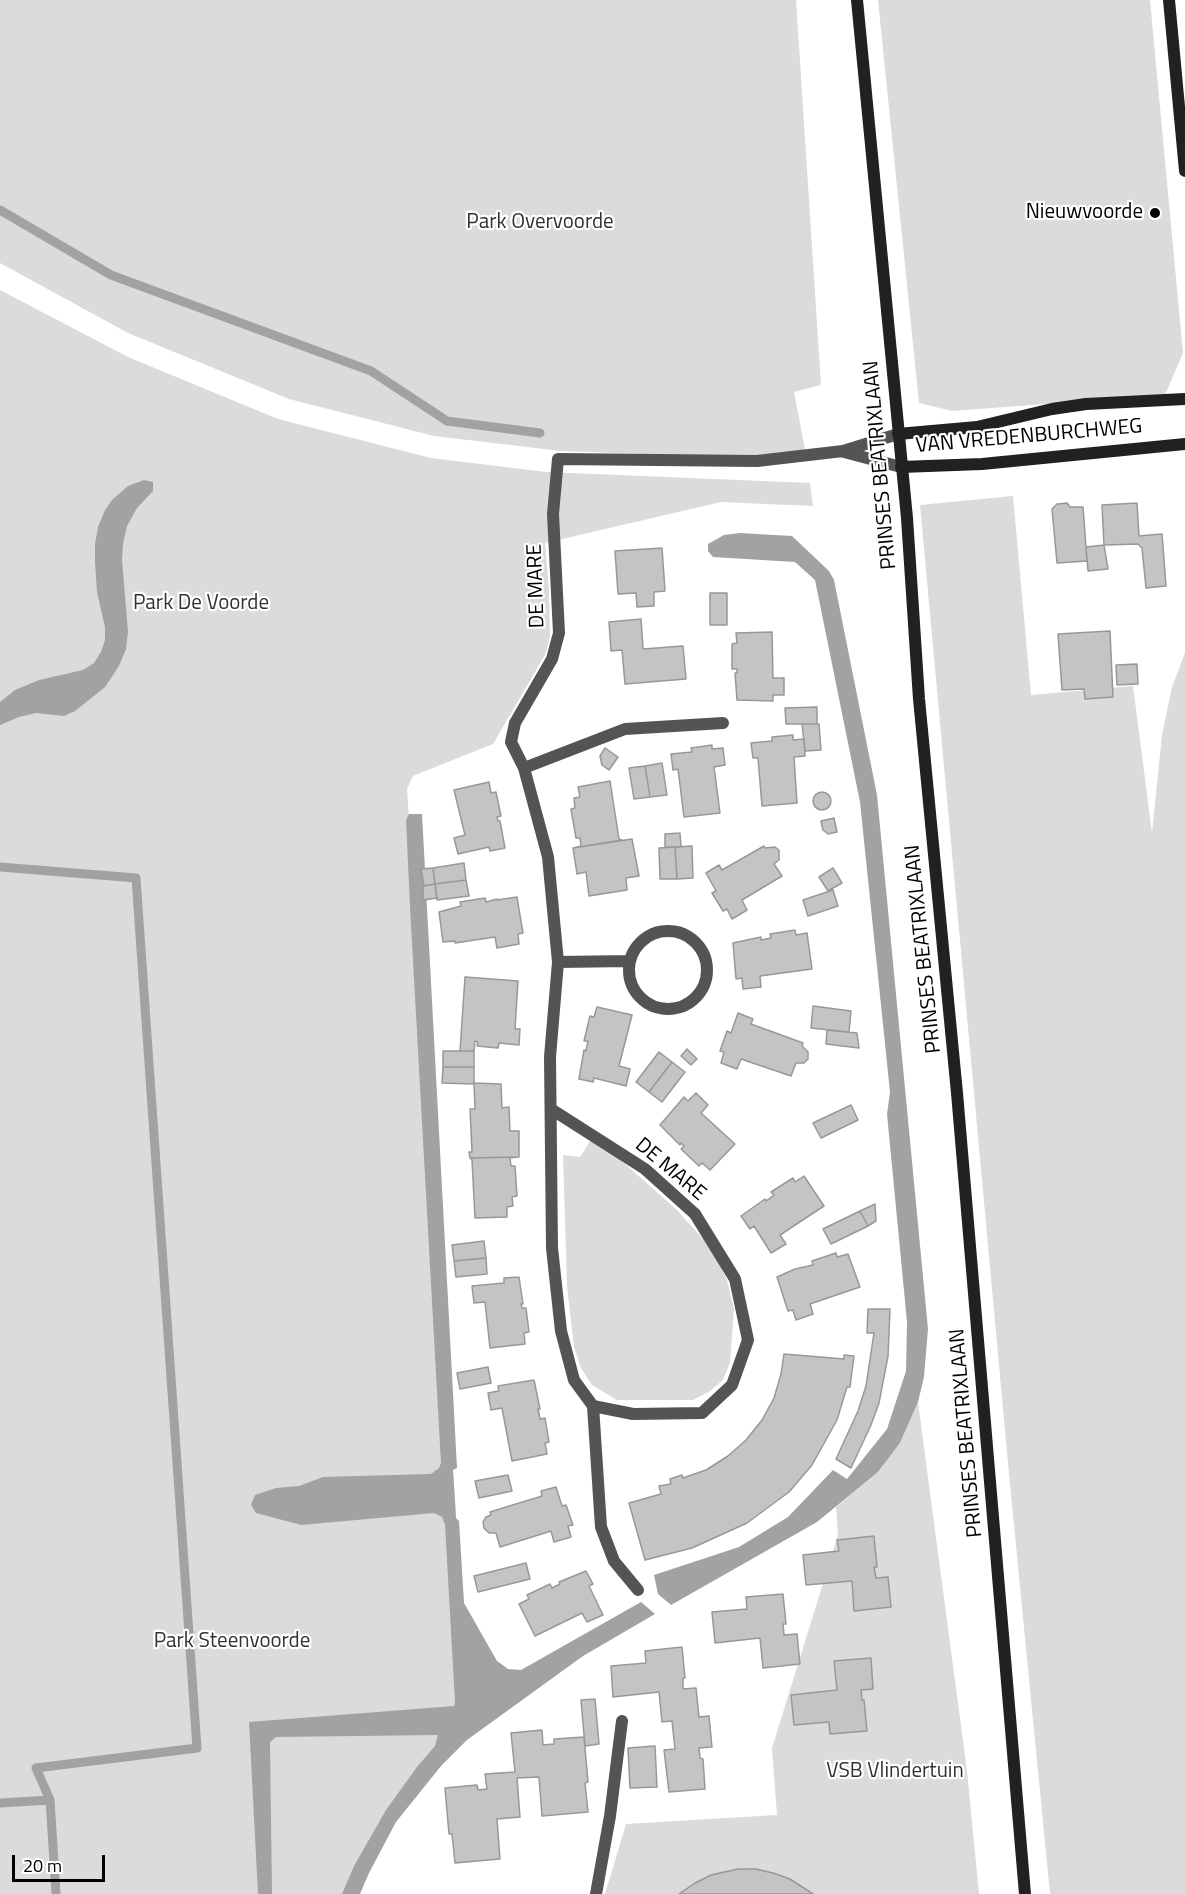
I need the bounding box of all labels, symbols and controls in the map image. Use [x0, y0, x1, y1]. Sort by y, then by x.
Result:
place label: Nieuwvoorde [1026, 200, 1143, 226]
marker: Nieuwvoorde [1148, 206, 1162, 220]
park label: Park Overvoorde [466, 210, 614, 236]
street label: PRINSES BEATRIXLAAN [859, 359, 903, 571]
street label: VAN VREDENBURCHWEG [915, 415, 1143, 459]
street label: DE MARE [523, 543, 551, 629]
park label: Park De Voorde [133, 591, 269, 617]
street label: PRINSES BEATRIXLAAN [900, 843, 948, 1055]
street label: DE MARE [630, 1133, 710, 1207]
street label: PRINSES BEATRIXLAAN [945, 1327, 989, 1539]
park label: Park Steenvoorde [154, 1629, 310, 1655]
park label: VSB Vlindertuin [826, 1759, 964, 1785]
scale bar [15, 1843, 108, 1881]
text: 20 m [23, 1852, 62, 1879]

